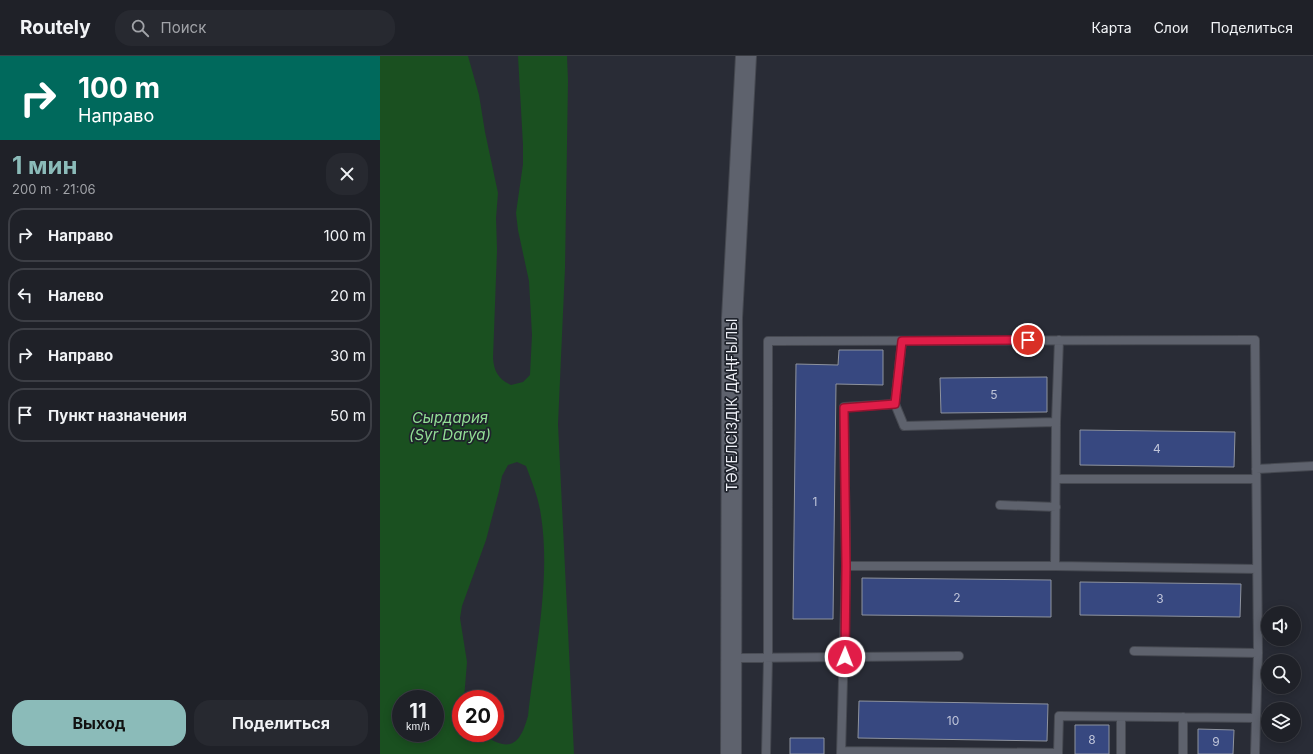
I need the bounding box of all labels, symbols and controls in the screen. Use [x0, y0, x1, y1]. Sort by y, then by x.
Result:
search box [115, 10, 395, 46]
text: Routely [20, 16, 91, 39]
icon: search [129, 17, 151, 39]
text: Поиск [161, 18, 206, 37]
text: Карта [1091, 19, 1132, 36]
text: Слои [1154, 19, 1189, 36]
text: Поделиться [1211, 19, 1293, 36]
text: 100 m [78, 71, 160, 105]
icon: right [12, 72, 64, 124]
text: Направо [78, 105, 154, 126]
text: 1 мин [12, 151, 77, 180]
button: close [326, 153, 368, 195]
text: 200 m · 21:06 [12, 181, 96, 197]
icon: right [14, 224, 36, 246]
text: Направо [48, 226, 113, 245]
text: 100 m [324, 226, 366, 245]
icon: left [14, 284, 36, 306]
text: Налево [48, 286, 104, 305]
text: 20 m [330, 286, 366, 305]
street label: ТӘУЕЛСІЗДІК ДАҢҒЫЛЫ [723, 318, 740, 492]
pin [1011, 323, 1045, 357]
icon: arrive [1017, 329, 1039, 351]
icon: right [14, 344, 36, 366]
text: Направо [48, 346, 113, 365]
text: 30 m [330, 346, 366, 365]
house number: 5 [990, 387, 998, 402]
icon: arrive [14, 404, 36, 426]
text: Пункт назначения [48, 406, 187, 425]
text: 50 m [330, 406, 366, 425]
water label: Сырдария (Syr Darya) [409, 408, 491, 444]
house number: 4 [1153, 441, 1161, 456]
house number: 1 [813, 494, 817, 509]
house number: 2 [953, 590, 961, 605]
house number: 3 [1156, 591, 1164, 606]
map controls [1261, 606, 1301, 742]
button: sound [1261, 606, 1301, 646]
position arrow [824, 636, 866, 678]
button: search [1261, 654, 1301, 694]
speed limit sign: 20 [452, 690, 504, 742]
text: 11 [409, 699, 427, 723]
button: Выход [12, 700, 186, 746]
button: Поделиться [194, 700, 368, 746]
button: layers [1261, 702, 1301, 742]
house number: 10 [947, 713, 959, 728]
text: km/h [406, 720, 430, 732]
house number: 8 [1088, 732, 1096, 747]
house number: 9 [1212, 734, 1220, 749]

